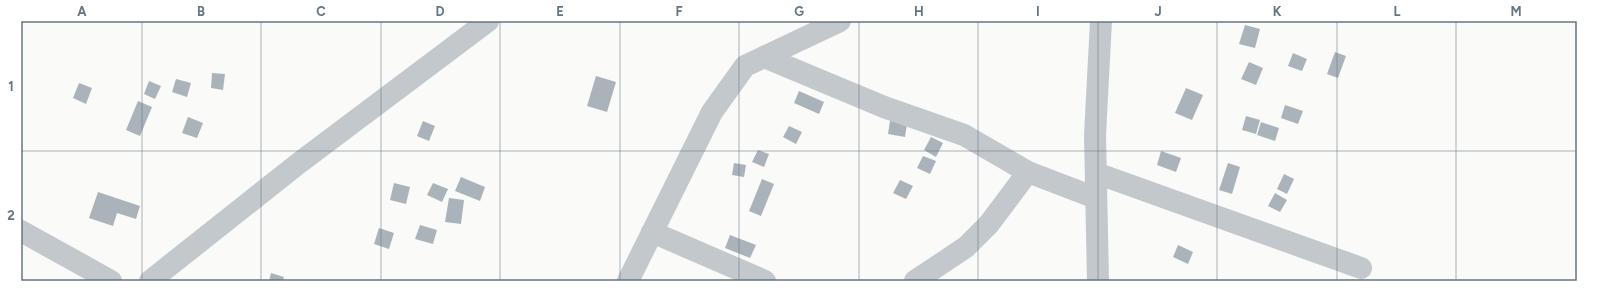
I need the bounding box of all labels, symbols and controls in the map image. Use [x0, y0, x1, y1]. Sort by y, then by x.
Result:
text: A [77, 4, 87, 19]
text: B [197, 4, 205, 19]
text: C [316, 4, 326, 19]
text: D [435, 4, 445, 19]
text: E [556, 4, 564, 19]
text: F [675, 4, 683, 19]
text: G [794, 4, 804, 19]
text: H [914, 4, 924, 19]
text: I [1036, 4, 1040, 19]
text: J [1154, 4, 1162, 19]
text: K [1273, 4, 1282, 19]
text: L [1394, 4, 1401, 19]
text: M [1510, 4, 1522, 19]
text: 1 [8, 79, 14, 94]
text: 2 [7, 208, 15, 223]

